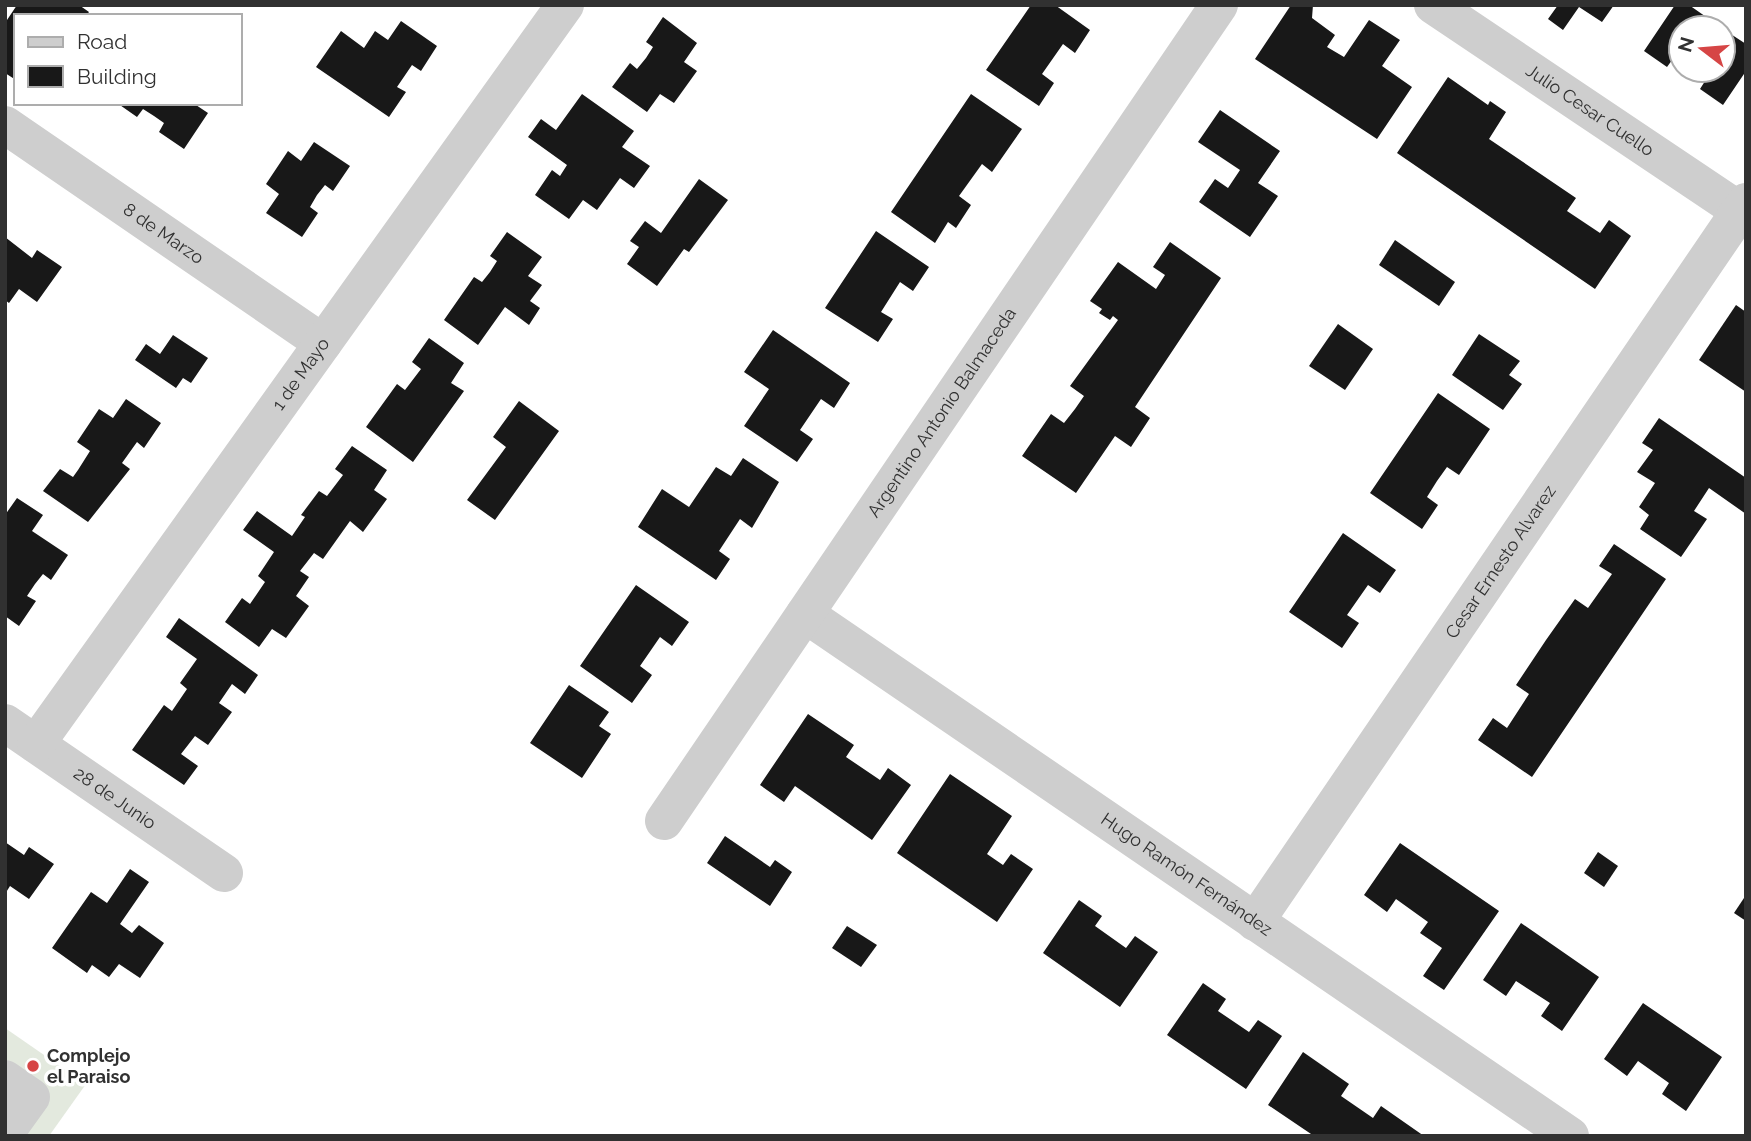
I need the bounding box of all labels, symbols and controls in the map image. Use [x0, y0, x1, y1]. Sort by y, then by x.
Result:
legend [14, 14, 242, 105]
north arrow [1667, 14, 1737, 84]
text: Road [77, 29, 127, 54]
text: N [1673, 34, 1698, 54]
street label: Julio Cesar Cuello [1522, 60, 1658, 160]
text: Building [77, 64, 157, 89]
street label: 8 de Marzo [119, 198, 208, 268]
street label: Argentino Antonio Balmaceda [863, 303, 1020, 521]
street label: 1 de Mayo [267, 333, 334, 414]
street label: Cesar Ernesto Alvarez [1441, 481, 1560, 642]
street label: 28 de Junio [70, 762, 160, 833]
street label: Hugo Ramón Fernández [1097, 808, 1277, 940]
place label: Complejo el Paraiso [47, 1045, 131, 1087]
marker: Complejo el Paraiso [25, 1058, 41, 1074]

